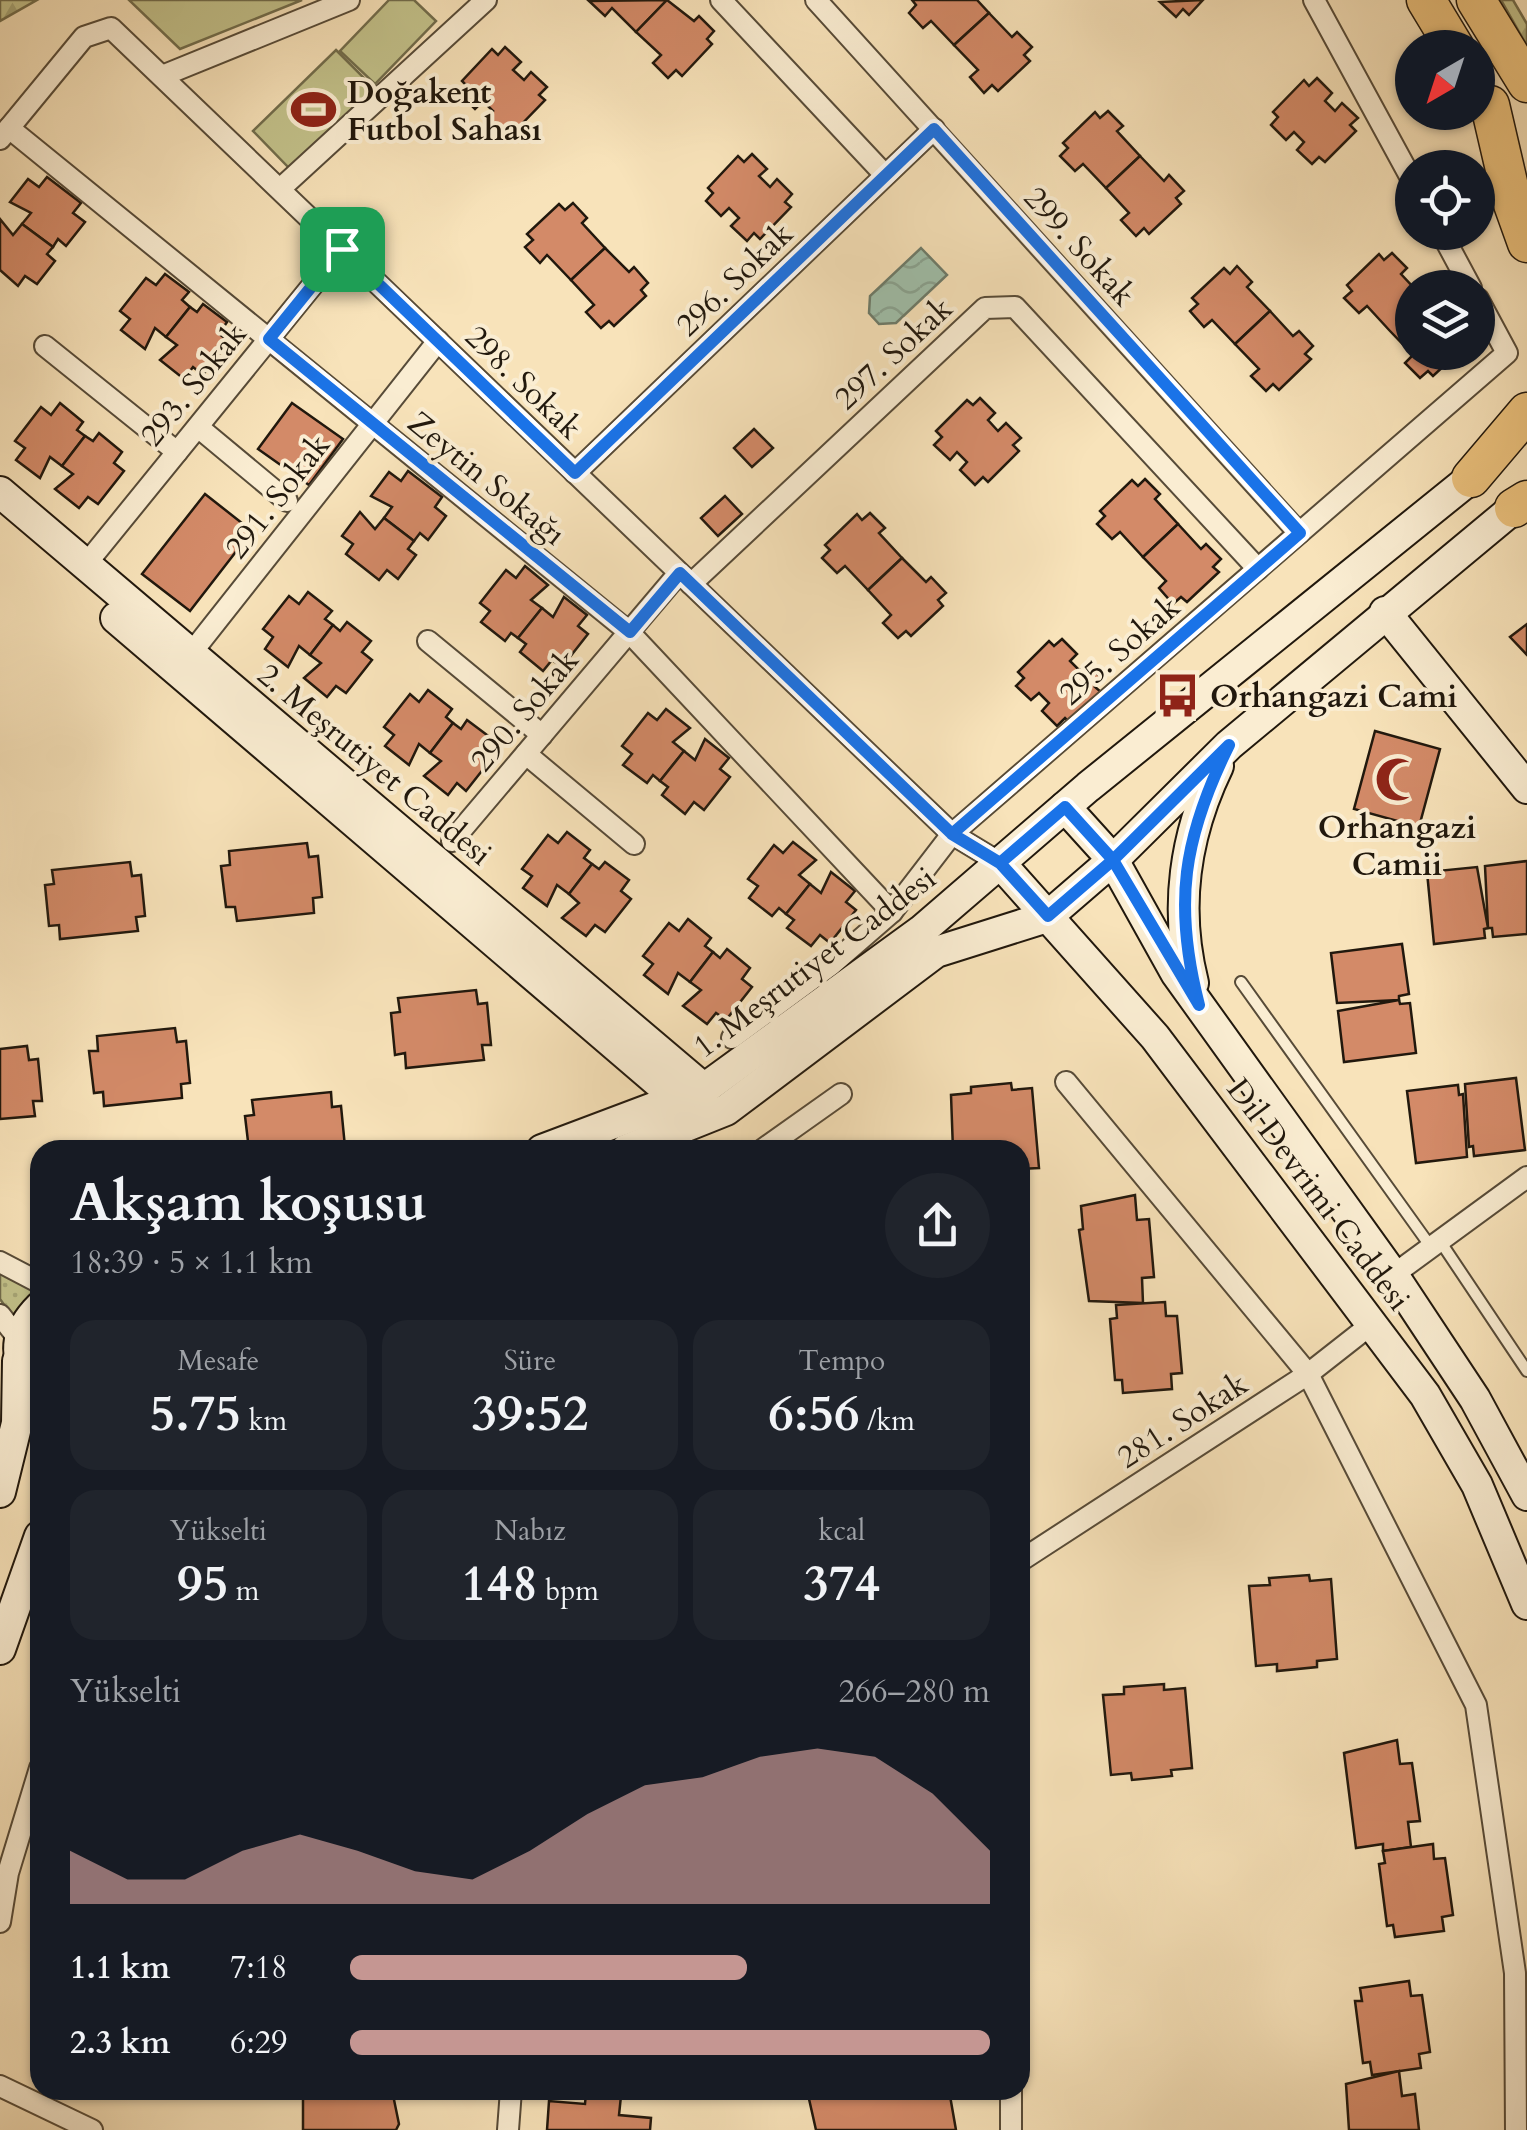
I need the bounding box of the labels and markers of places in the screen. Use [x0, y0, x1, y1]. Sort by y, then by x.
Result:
place label: Doğakent Futbol Sahası [347, 71, 542, 152]
sports icon: Doğakent Futbol Sahası [290, 86, 338, 134]
pin [300, 207, 385, 292]
bus stop icon: Orhangazi Cami [1153, 672, 1201, 720]
place label: Orhangazi Cami [1210, 675, 1458, 719]
mosque icon: Orhangazi Camii [1373, 755, 1421, 803]
place label: Orhangazi Camii [1318, 806, 1476, 887]

